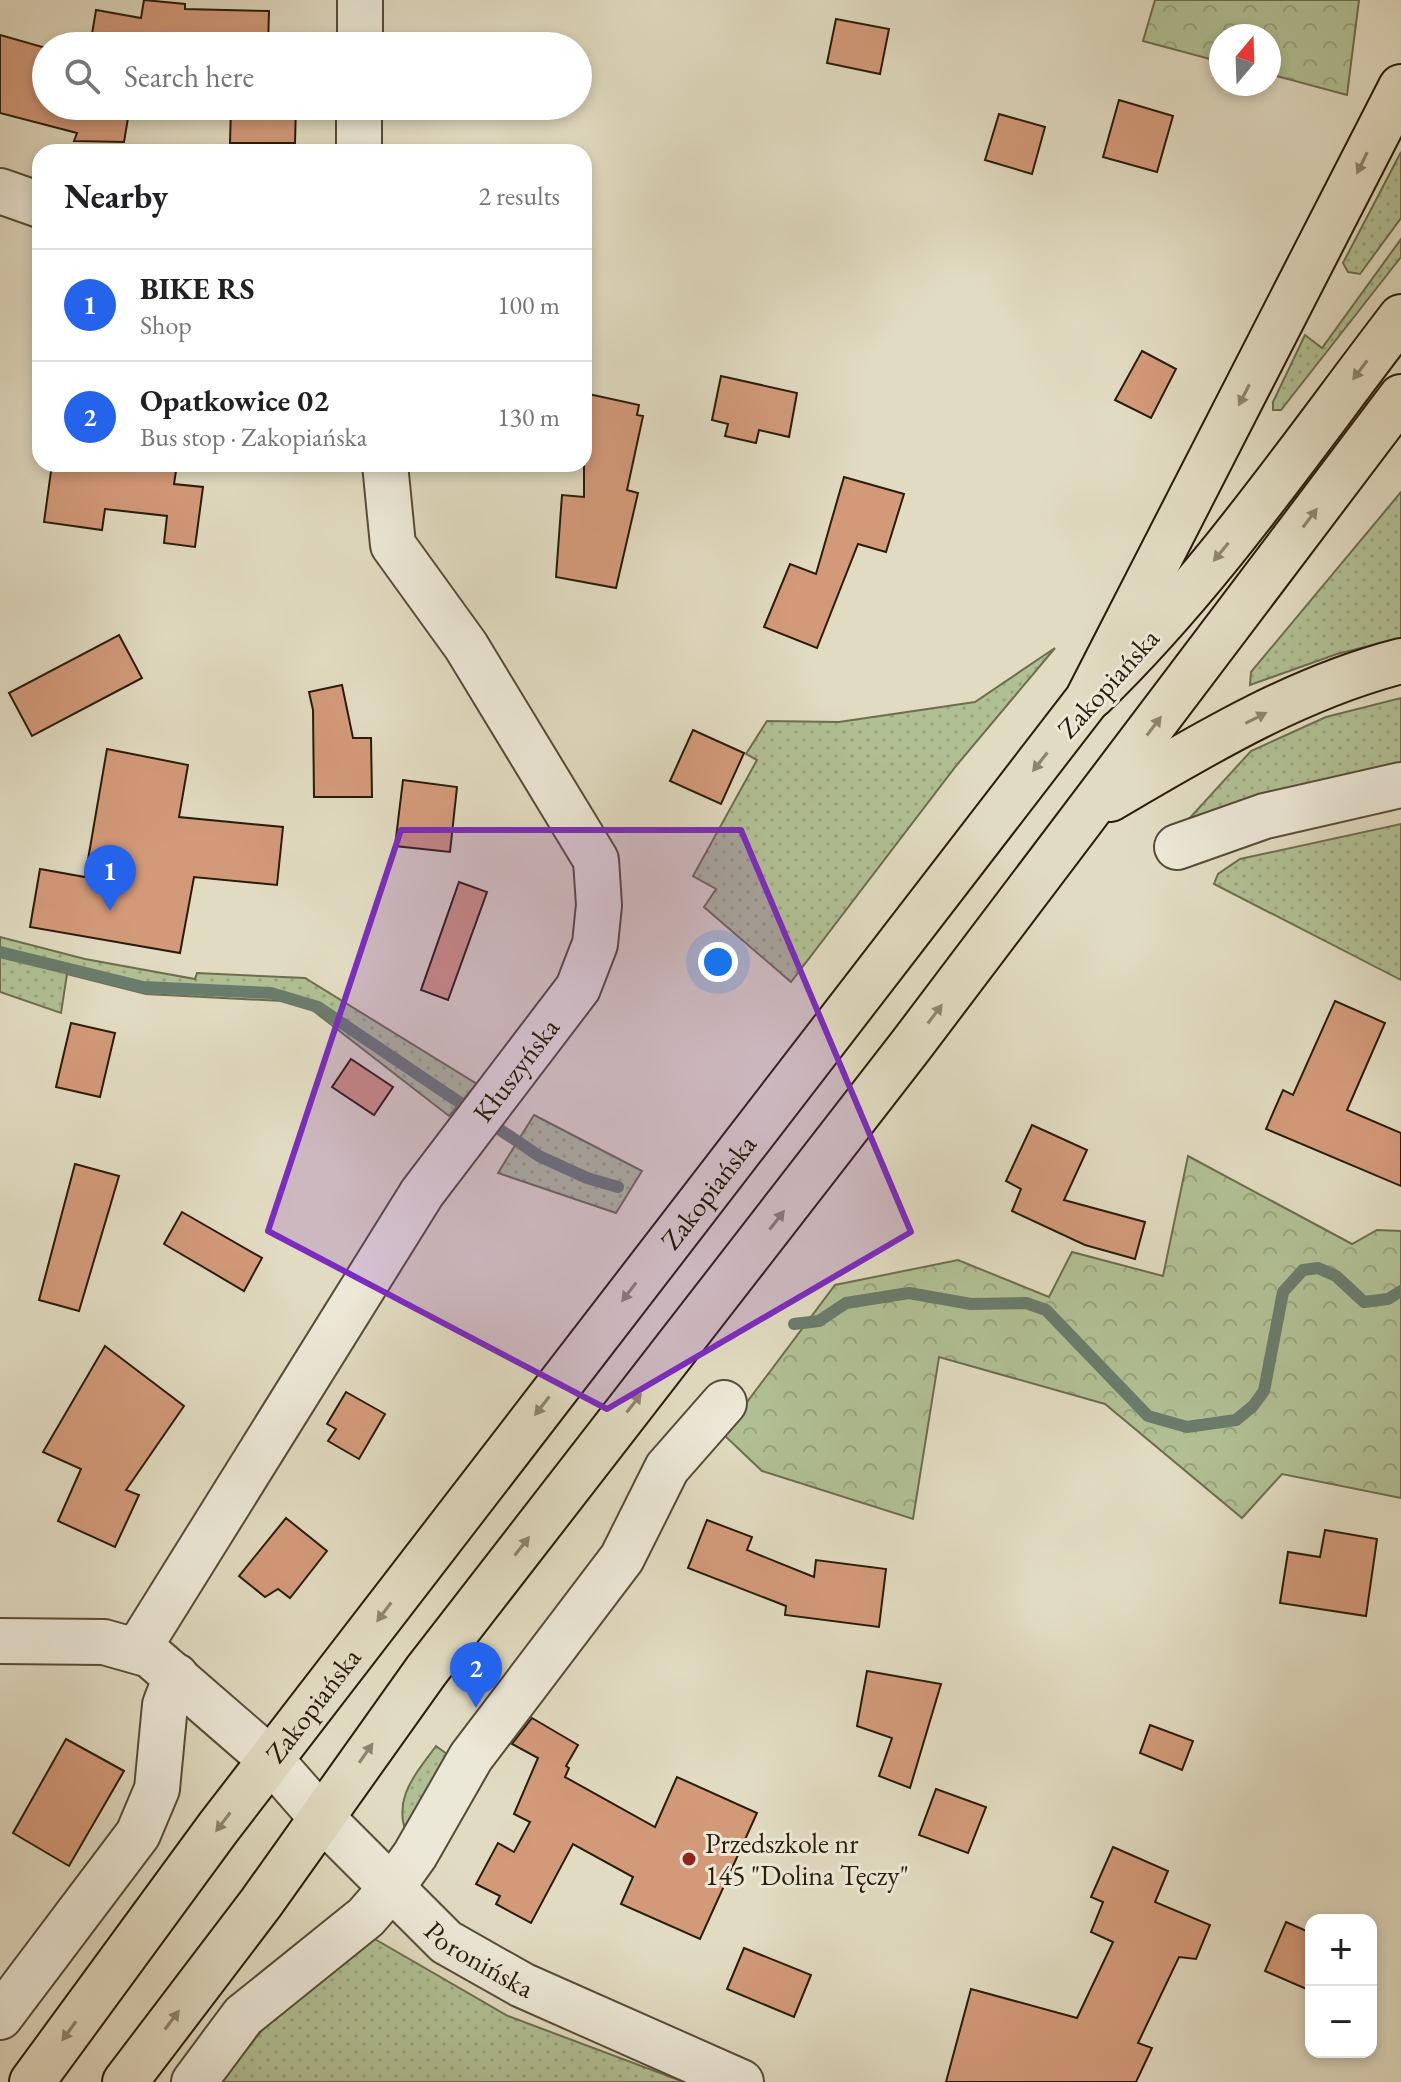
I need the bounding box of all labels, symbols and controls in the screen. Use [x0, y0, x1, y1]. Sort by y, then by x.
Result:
north arrow [1209, 24, 1281, 96]
search box [32, 32, 592, 120]
icon: search [60, 54, 104, 98]
text: Search here [124, 57, 254, 96]
one-way arrow [1355, 151, 1369, 174]
text: Nearby [64, 174, 168, 218]
text: 2 results [479, 179, 560, 213]
text: BIKE RS [140, 269, 255, 308]
text: 1 [83, 288, 97, 322]
text: 100 m [497, 288, 560, 322]
text: Shop [140, 308, 192, 342]
one-way arrow [1353, 360, 1369, 381]
text: Opatkowice 02 [140, 381, 329, 420]
one-way arrow [1238, 383, 1251, 406]
text: 2 [83, 400, 97, 434]
text: 130 m [497, 400, 560, 434]
text: Bus stop · Zakopiańska [140, 420, 367, 454]
one-way arrow [1302, 508, 1318, 528]
one-way arrow [1213, 542, 1230, 562]
street label: Zakopiańska [1049, 620, 1167, 745]
one-way arrow [1245, 711, 1267, 725]
one-way arrow [1146, 716, 1162, 736]
one-way arrow [1032, 752, 1048, 772]
pin: 1 [84, 845, 136, 911]
your location [698, 942, 738, 982]
one-way arrow [927, 1004, 943, 1024]
street label: Kłuszyńska [465, 1010, 567, 1129]
street label: Zakopiańska [652, 1126, 764, 1257]
one-way arrow [768, 1210, 784, 1230]
one-way arrow [622, 1282, 638, 1303]
one-way arrow [625, 1393, 642, 1413]
one-way arrow [534, 1396, 550, 1416]
one-way arrow [514, 1536, 530, 1556]
one-way arrow [376, 1602, 392, 1622]
street label: Zakopiańska [257, 1640, 369, 1770]
pin: 2 [450, 1642, 502, 1708]
one-way arrow [358, 1742, 373, 1763]
one-way arrow [216, 1812, 232, 1832]
place label: Przedszkole nr 145 "Dolina Tęczy" [705, 1825, 909, 1893]
marker: Przedszkole nr 145 "Dolina Tęczy" [680, 1850, 698, 1868]
street label: Poronińska [417, 1913, 540, 2006]
map controls [1305, 1914, 1377, 2058]
button: + [1305, 1914, 1377, 1986]
button: − [1305, 1986, 1377, 2058]
one-way arrow [164, 2010, 180, 2030]
one-way arrow [62, 2021, 77, 2042]

